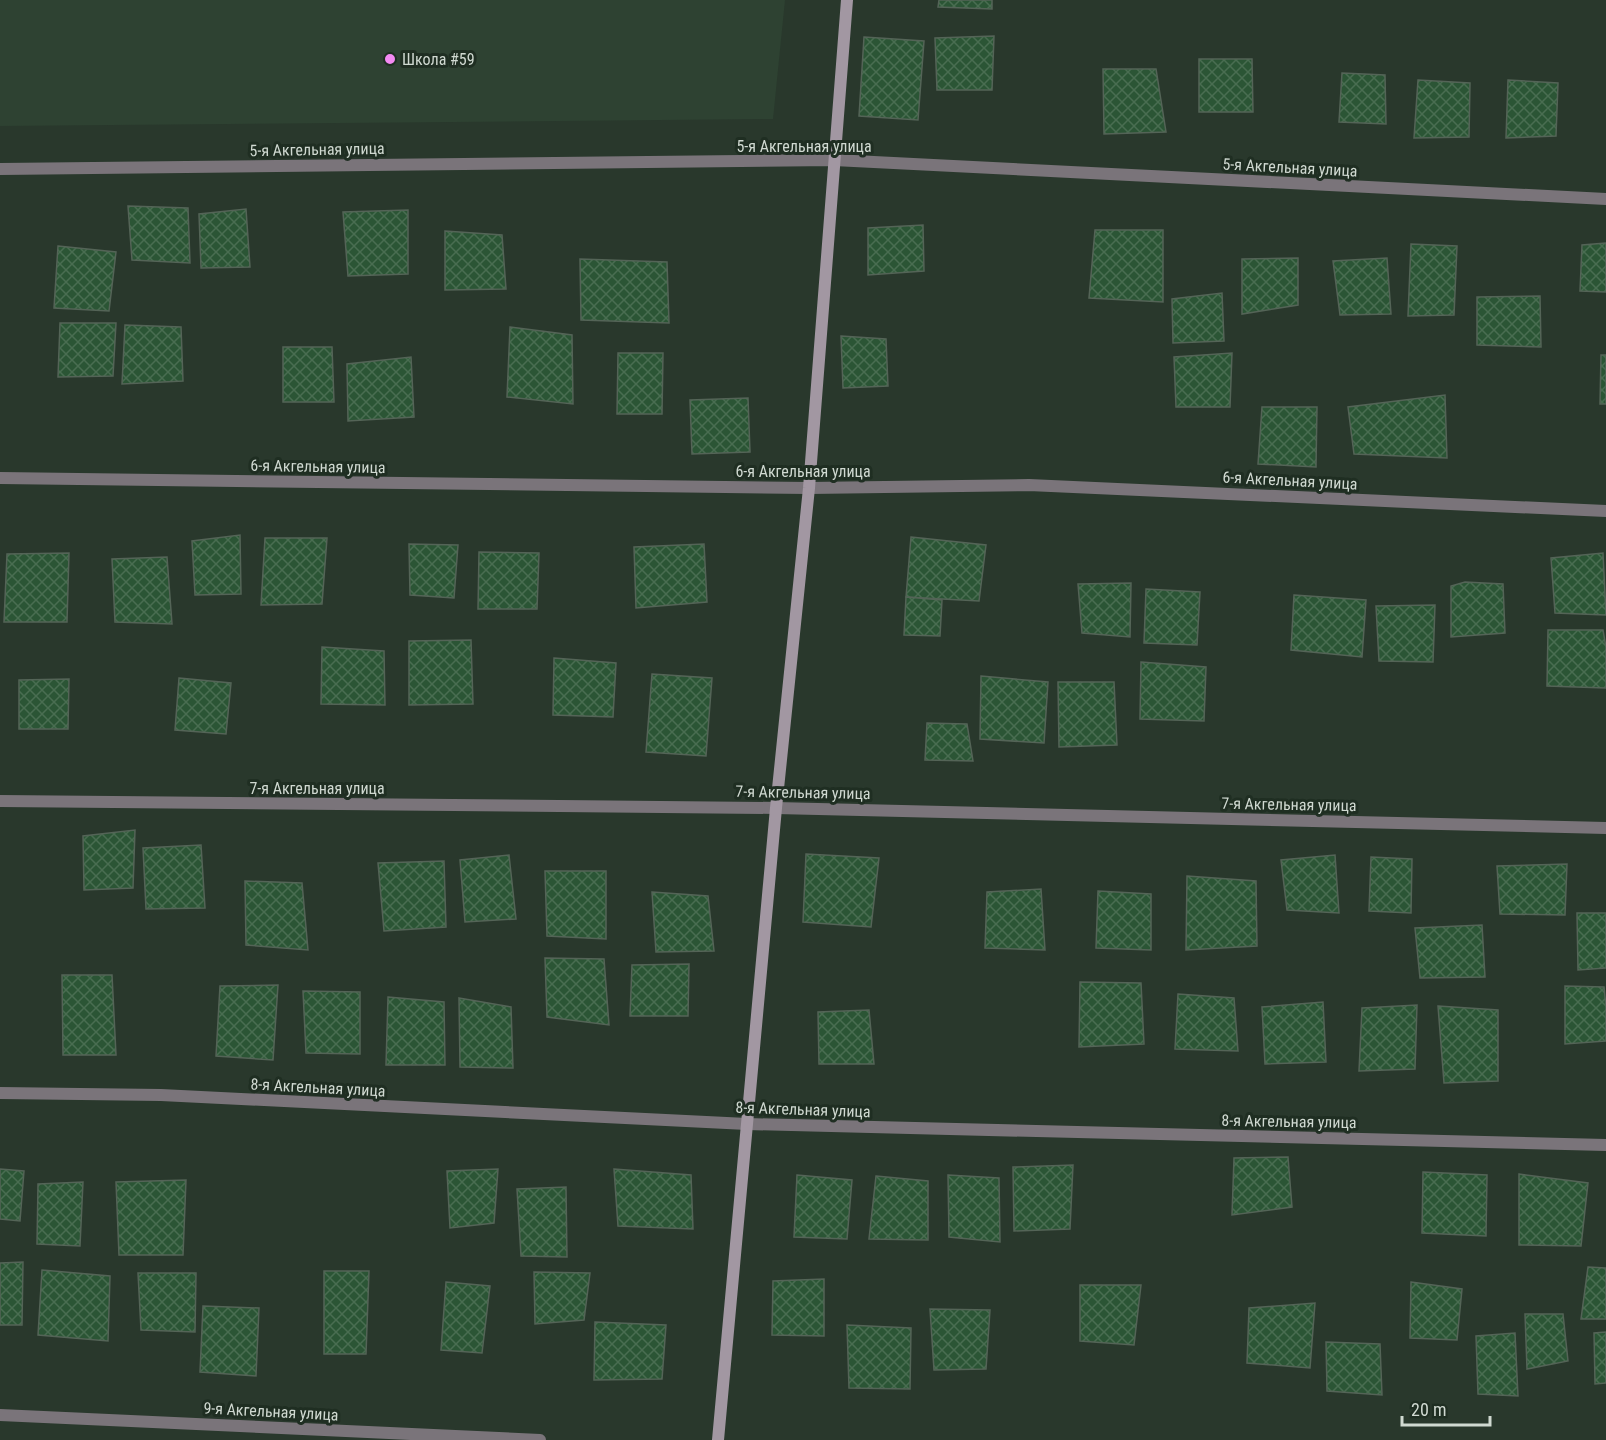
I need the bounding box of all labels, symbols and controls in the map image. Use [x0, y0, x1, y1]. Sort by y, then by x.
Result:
place label: Школа #59 [402, 50, 475, 69]
marker: Школа #59 [383, 52, 397, 66]
street label: 5-я Акгельная улица [736, 137, 872, 156]
street label: 5-я Акгельная улица [249, 139, 385, 160]
street label: 5-я Акгельная улица [1222, 154, 1358, 181]
street label: 6-я Акгельная улица [250, 456, 386, 477]
street label: 6-я Акгельная улица [735, 462, 871, 481]
street label: 6-я Акгельная улица [1222, 467, 1358, 494]
street label: 7-я Акгельная улица [249, 779, 385, 798]
street label: 7-я Акгельная улица [735, 782, 871, 803]
street label: 7-я Акгельная улица [1221, 794, 1357, 815]
street label: 8-я Акгельная улица [250, 1074, 386, 1101]
street label: 8-я Акгельная улица [735, 1098, 871, 1121]
street label: 8-я Акгельная улица [1221, 1111, 1357, 1132]
scale bar [1402, 1389, 1490, 1427]
street label: 9-я Акгельная улица [203, 1398, 339, 1425]
text: 20 m [1411, 1399, 1446, 1420]

